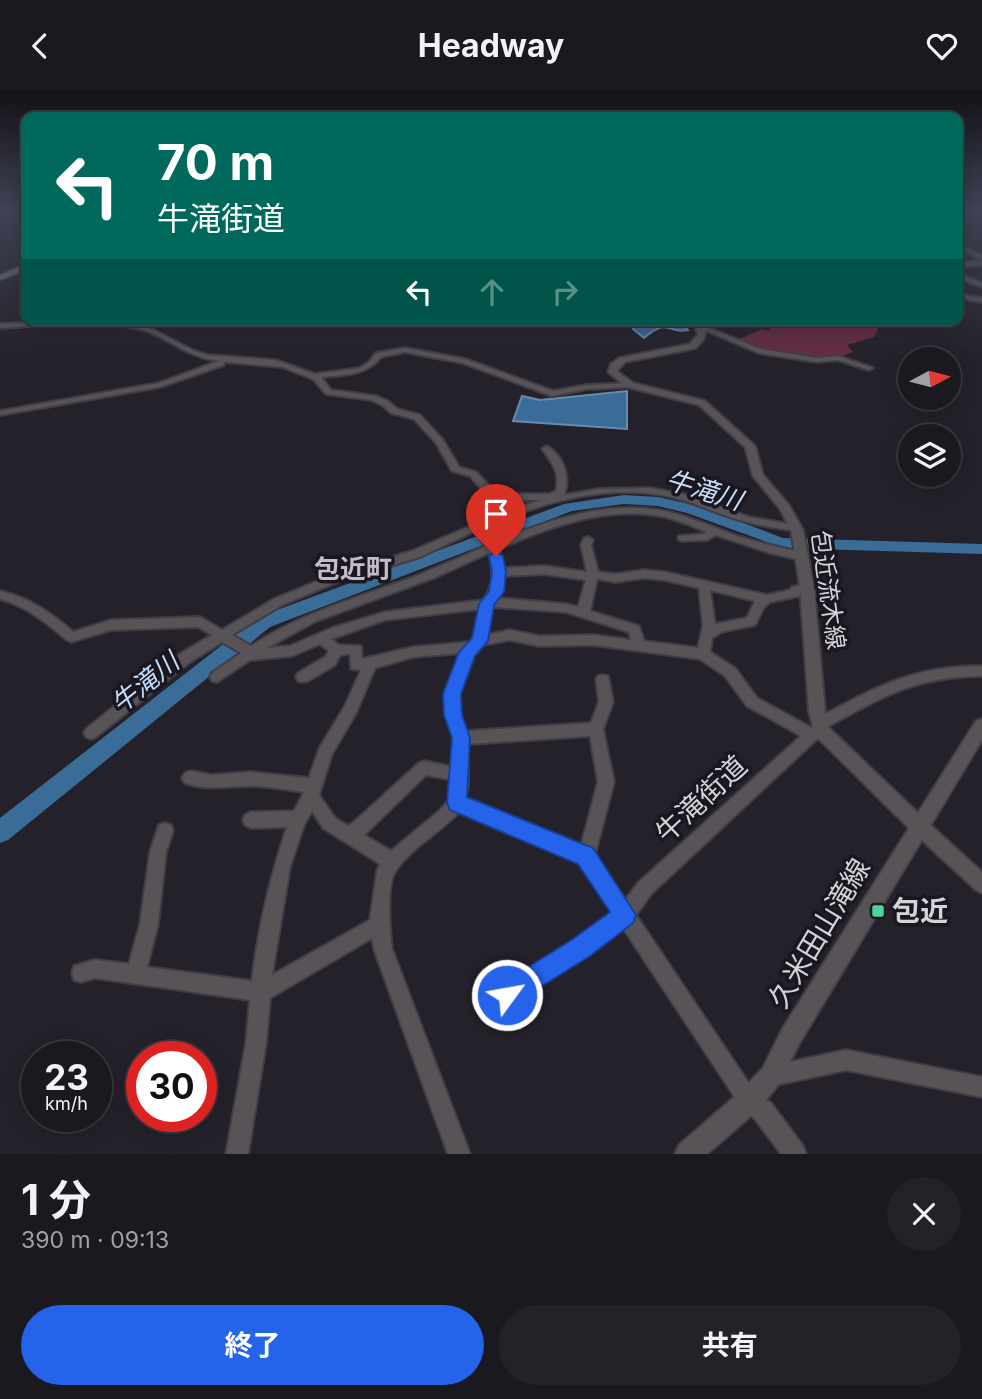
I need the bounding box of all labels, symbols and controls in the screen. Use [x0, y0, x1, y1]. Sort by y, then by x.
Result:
text: Headway [418, 26, 564, 65]
icon: back [21, 27, 59, 65]
icon: heart [923, 27, 961, 65]
text: 70 m [157, 133, 274, 192]
icon: left [42, 140, 133, 231]
text: 牛滝街道 [157, 199, 285, 238]
icon: left [400, 273, 438, 311]
icon: ahead [473, 273, 511, 311]
icon: right [546, 273, 584, 311]
north arrow [898, 347, 961, 409]
map controls [898, 347, 961, 487]
button: layers [898, 424, 961, 487]
water label: 牛滝川 [662, 463, 749, 517]
pin [466, 484, 526, 556]
icon: arrive [477, 495, 515, 533]
street label: 包近流木線 [806, 528, 851, 651]
district label: 包近町 [314, 553, 392, 584]
water label: 牛滝川 [105, 644, 187, 719]
street label: 牛滝街道 [648, 748, 754, 850]
street label: 久米田山滝線 [761, 852, 877, 1014]
place label: 包近 [892, 894, 948, 928]
marker: 包近 [870, 903, 886, 919]
position arrow [470, 958, 544, 1032]
speed limit sign: 30 [126, 1041, 217, 1132]
text: 23 [44, 1056, 89, 1098]
text: km/h [45, 1093, 88, 1114]
text: 1 分 [21, 1174, 91, 1225]
button: close [887, 1177, 961, 1251]
text: 390 m · 09:13 [21, 1226, 169, 1254]
button: 終了 [21, 1305, 484, 1385]
button: 共有 [498, 1305, 961, 1385]

